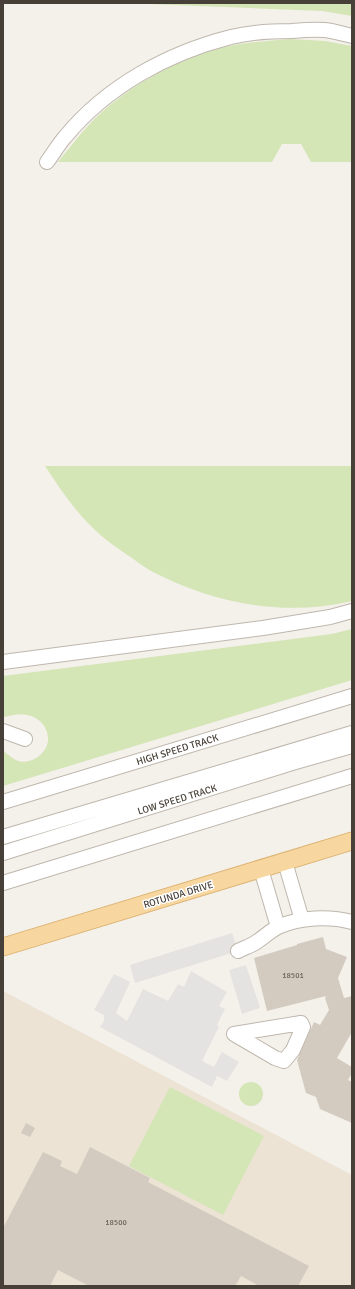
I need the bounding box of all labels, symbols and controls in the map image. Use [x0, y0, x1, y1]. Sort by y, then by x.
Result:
street label: HIGH SPEED TRACK [135, 732, 220, 768]
street label: LOW SPEED TRACK [136, 782, 218, 818]
street label: ROTUNDA DRIVE [142, 879, 215, 911]
house number: 18501 [282, 970, 304, 980]
house number: 18500 [105, 1217, 127, 1227]

